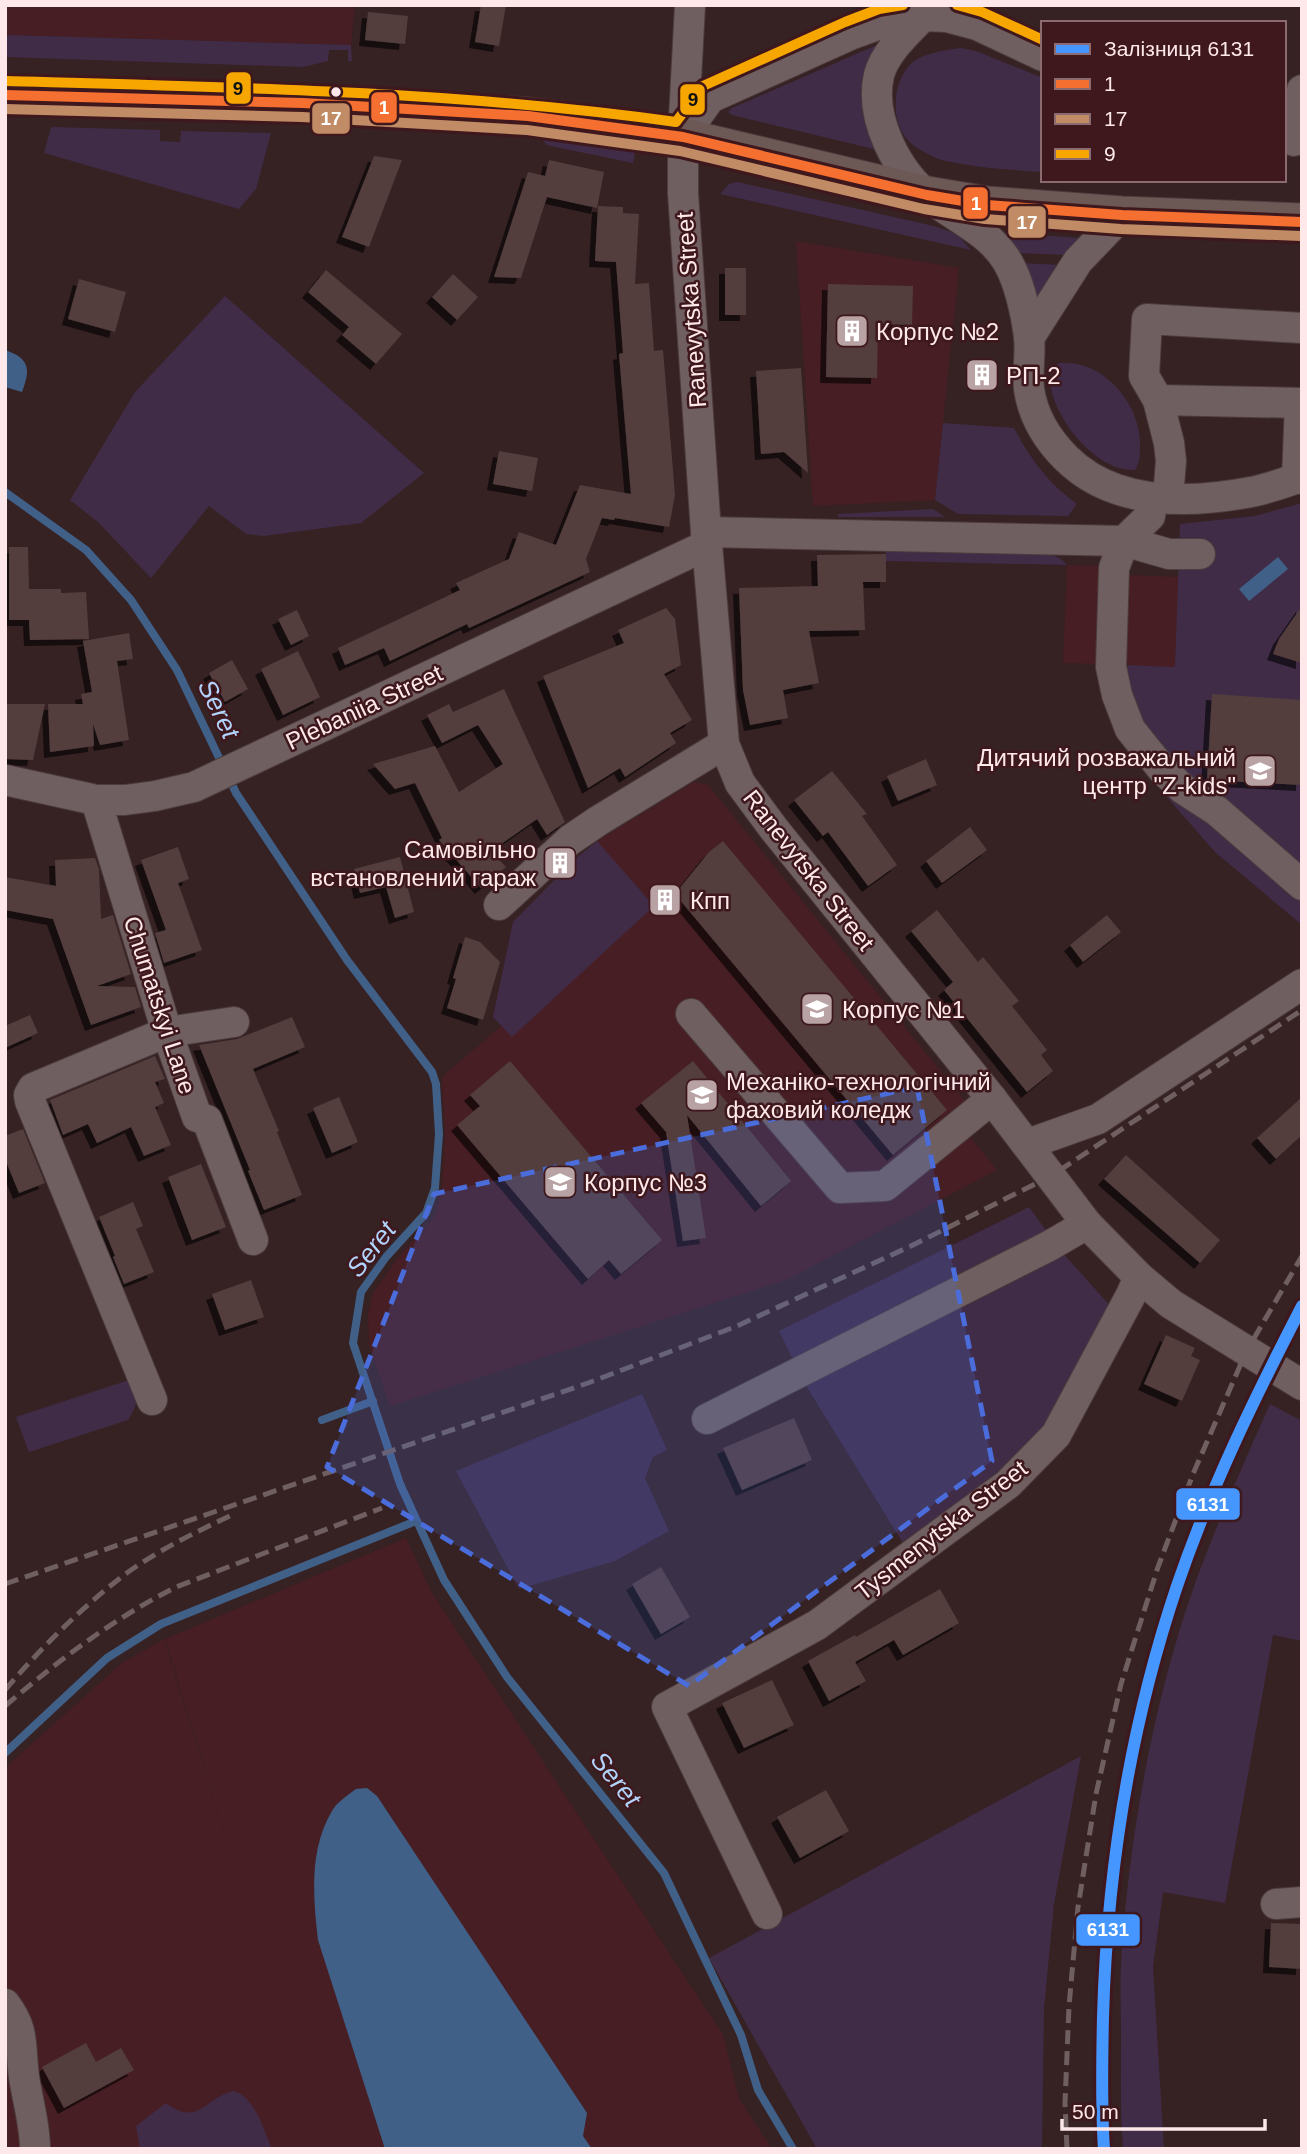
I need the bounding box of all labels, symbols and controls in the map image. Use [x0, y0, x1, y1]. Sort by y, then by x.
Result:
legend [1041, 21, 1286, 182]
text: Залізниця 6131 [1104, 37, 1254, 60]
line badge: 9 [225, 71, 252, 105]
text: 1 [1104, 72, 1116, 95]
text: 9 [233, 78, 243, 99]
line badge: 9 [679, 83, 706, 116]
unlabelled marker [329, 85, 343, 99]
text: 9 [688, 89, 698, 110]
line badge: 1 [370, 91, 398, 124]
text: 1 [379, 97, 390, 118]
line badge: 17 [311, 102, 351, 135]
text: 17 [1104, 107, 1127, 130]
text: 17 [320, 108, 342, 129]
text: 9 [1104, 142, 1116, 165]
line badge: 1 [962, 186, 989, 220]
text: 1 [971, 193, 982, 214]
line badge: 17 [1007, 205, 1047, 239]
street label: Ranevytska Street [671, 211, 711, 409]
text: 17 [1016, 212, 1038, 233]
building icon: Корпус №2 [833, 312, 871, 350]
place label: Корпус №2 [876, 318, 999, 345]
building icon: РП-2 [963, 356, 1001, 394]
place label: РП-2 [1006, 362, 1061, 389]
street label: Plebaniia Street [282, 659, 447, 755]
water label: Seret [192, 674, 247, 745]
place label: Дитячий розважальний центр "Z-kids" [977, 744, 1236, 799]
school or university icon: Дитячий розважальний центр "Z-kids" [1241, 752, 1279, 790]
street label: Ranevytska Street [738, 784, 880, 956]
place label: Самовільно встановлений гараж [310, 836, 536, 891]
building icon: Самовільно встановлений гараж [541, 844, 579, 882]
building icon: Кпп [646, 881, 684, 919]
place label: Кпп [690, 887, 730, 914]
street label: Chumatskyi Lane [119, 913, 201, 1097]
school or university icon: Корпус №1 [798, 990, 836, 1028]
place label: Корпус №1 [842, 996, 965, 1023]
place label: Механіко-технологічний фаховий коледж [726, 1068, 991, 1123]
school or university icon: Механіко-технологічний фаховий коледж [683, 1076, 721, 1114]
school or university icon: Корпус №3 [541, 1163, 579, 1201]
place label: Корпус №3 [584, 1169, 707, 1196]
water label: Seret [340, 1214, 403, 1283]
street label: Tysmenytska Street [850, 1454, 1033, 1606]
line badge: 6131 [1175, 1487, 1241, 1521]
text: 6131 [1187, 1494, 1230, 1515]
water label: Seret [585, 1745, 648, 1814]
line badge: 6131 [1075, 1913, 1141, 1947]
text: 6131 [1087, 1919, 1130, 1940]
scale bar [1062, 2088, 1265, 2132]
text: 50 m [1072, 2100, 1119, 2123]

